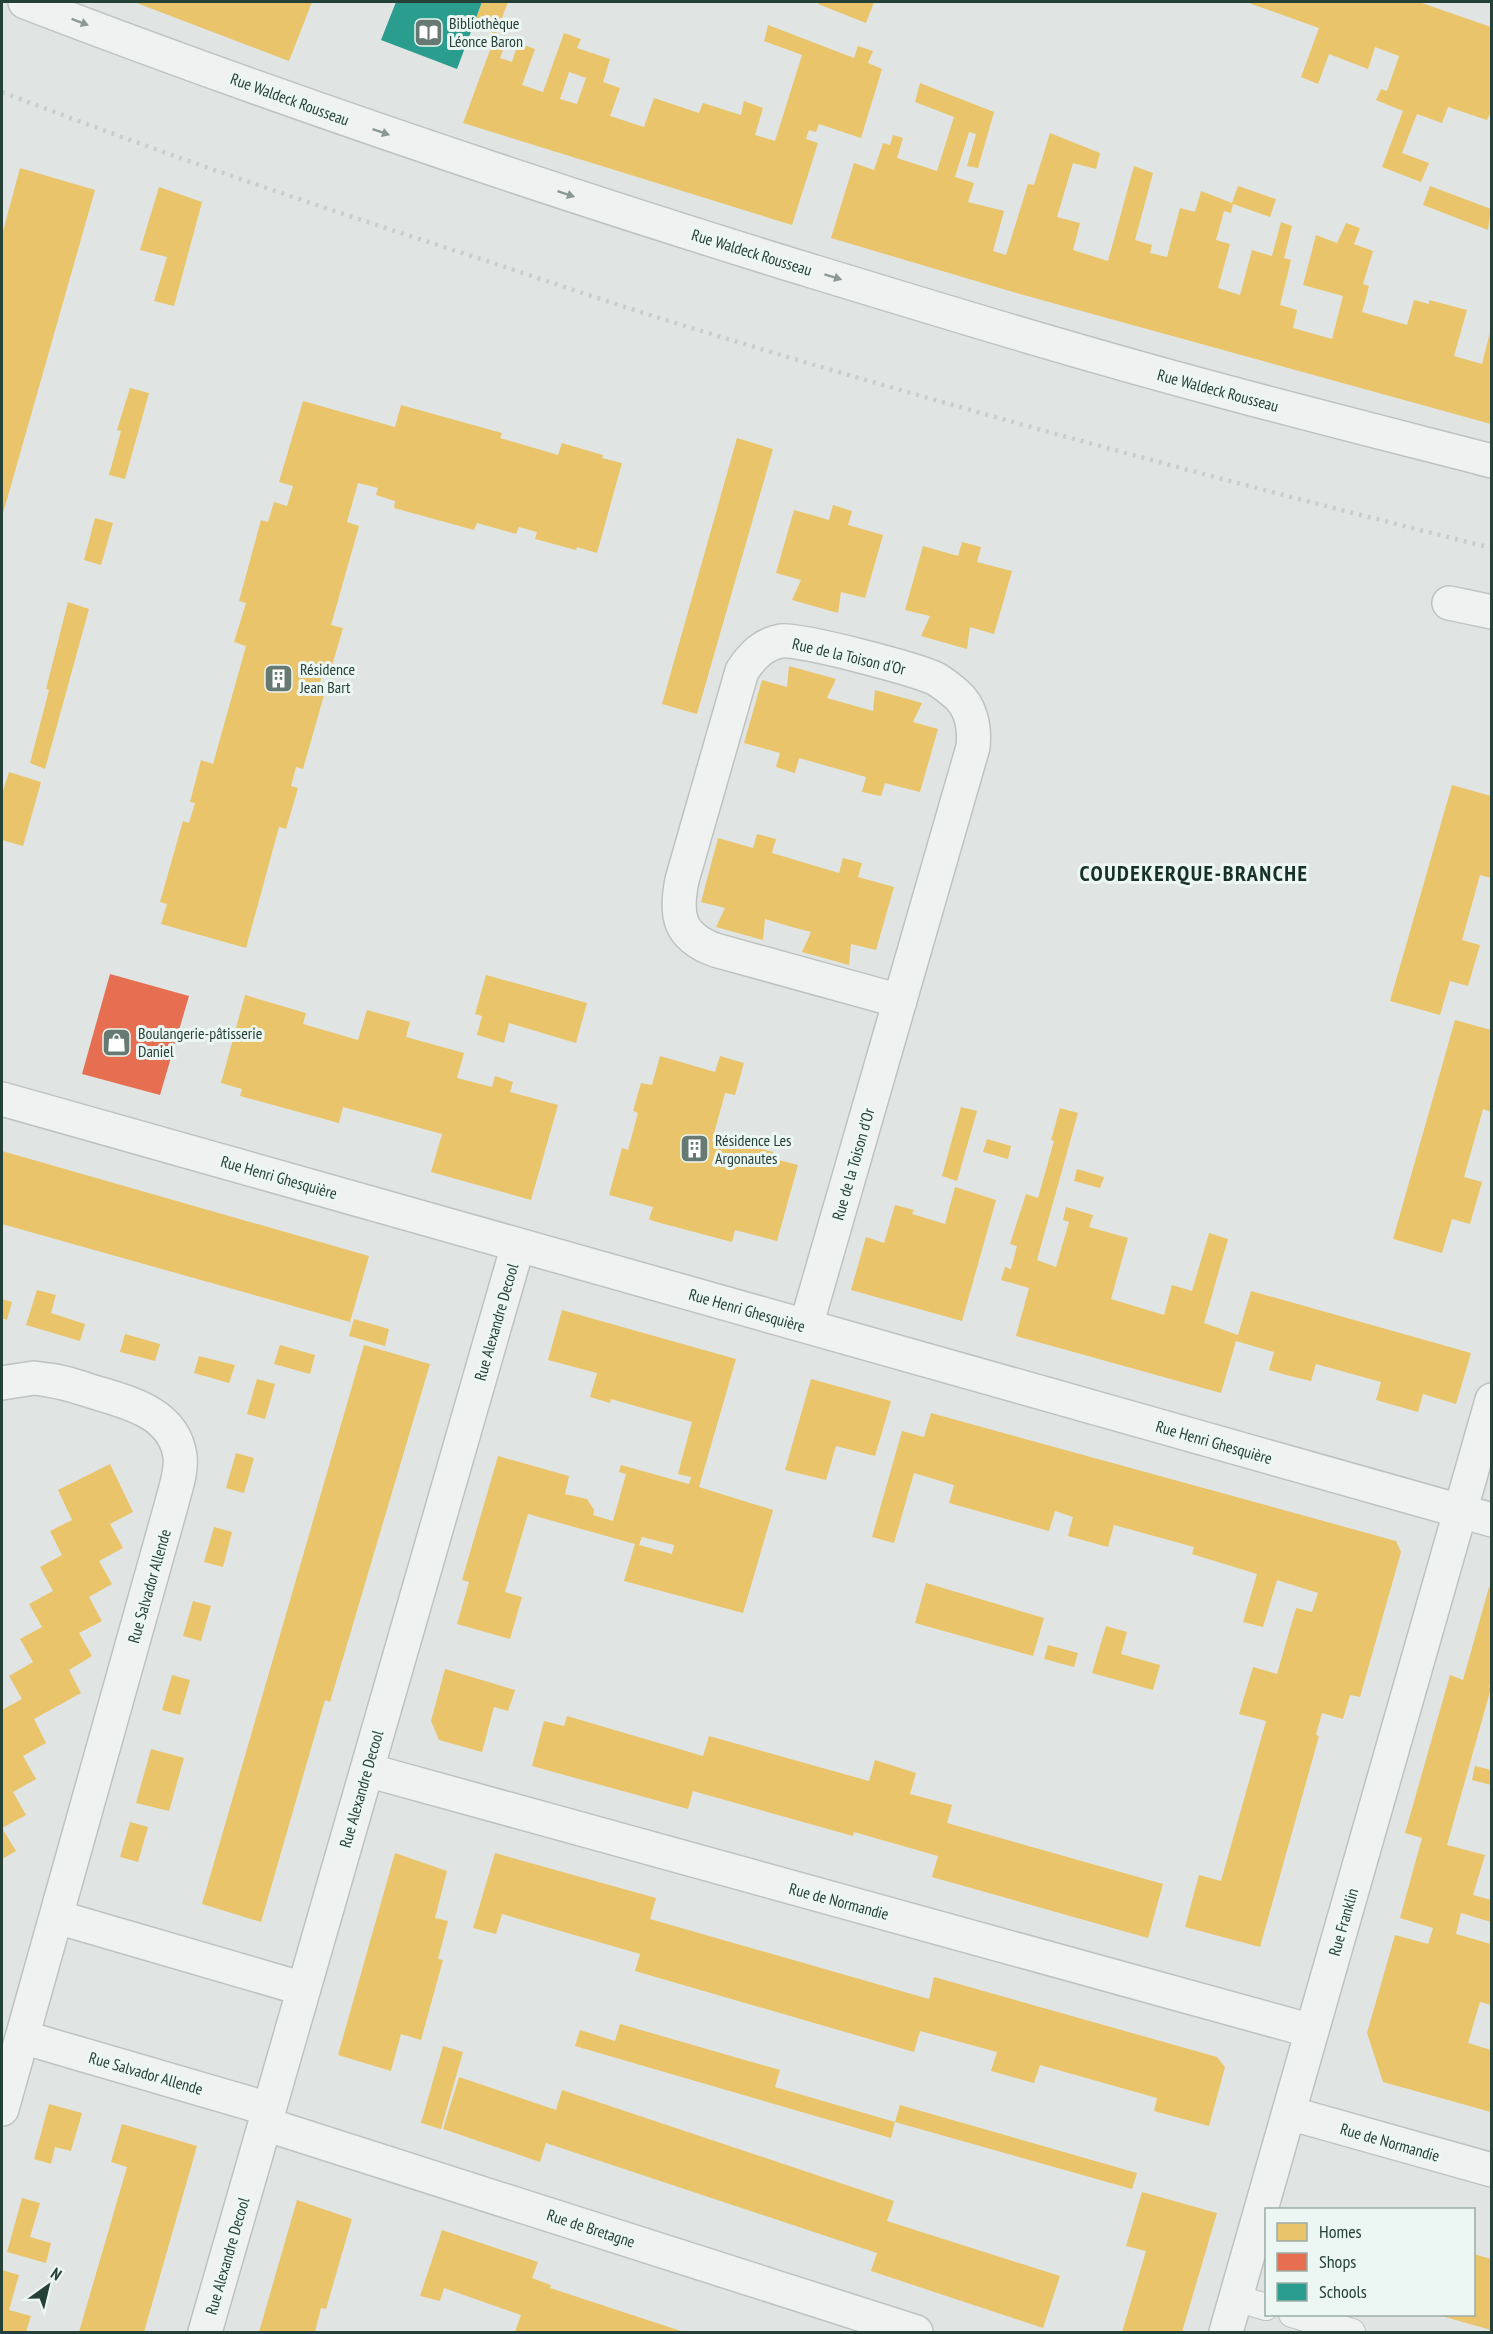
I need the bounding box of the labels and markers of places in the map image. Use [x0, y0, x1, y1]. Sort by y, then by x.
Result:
place label: Bibliothèque Léonce Baron [449, 13, 523, 51]
library icon: Bibliothèque Léonce Baron [412, 16, 444, 48]
place label: Résidence Jean Bart [299, 659, 355, 697]
building icon: Résidence Jean Bart [263, 662, 295, 694]
place label: Boulangerie-pâtisserie Daniel [138, 1023, 262, 1061]
shop icon: Boulangerie-pâtisserie Daniel [101, 1026, 133, 1058]
place label: Résidence Les Argonautes [715, 1130, 791, 1168]
building icon: Résidence Les Argonautes [678, 1133, 710, 1165]

